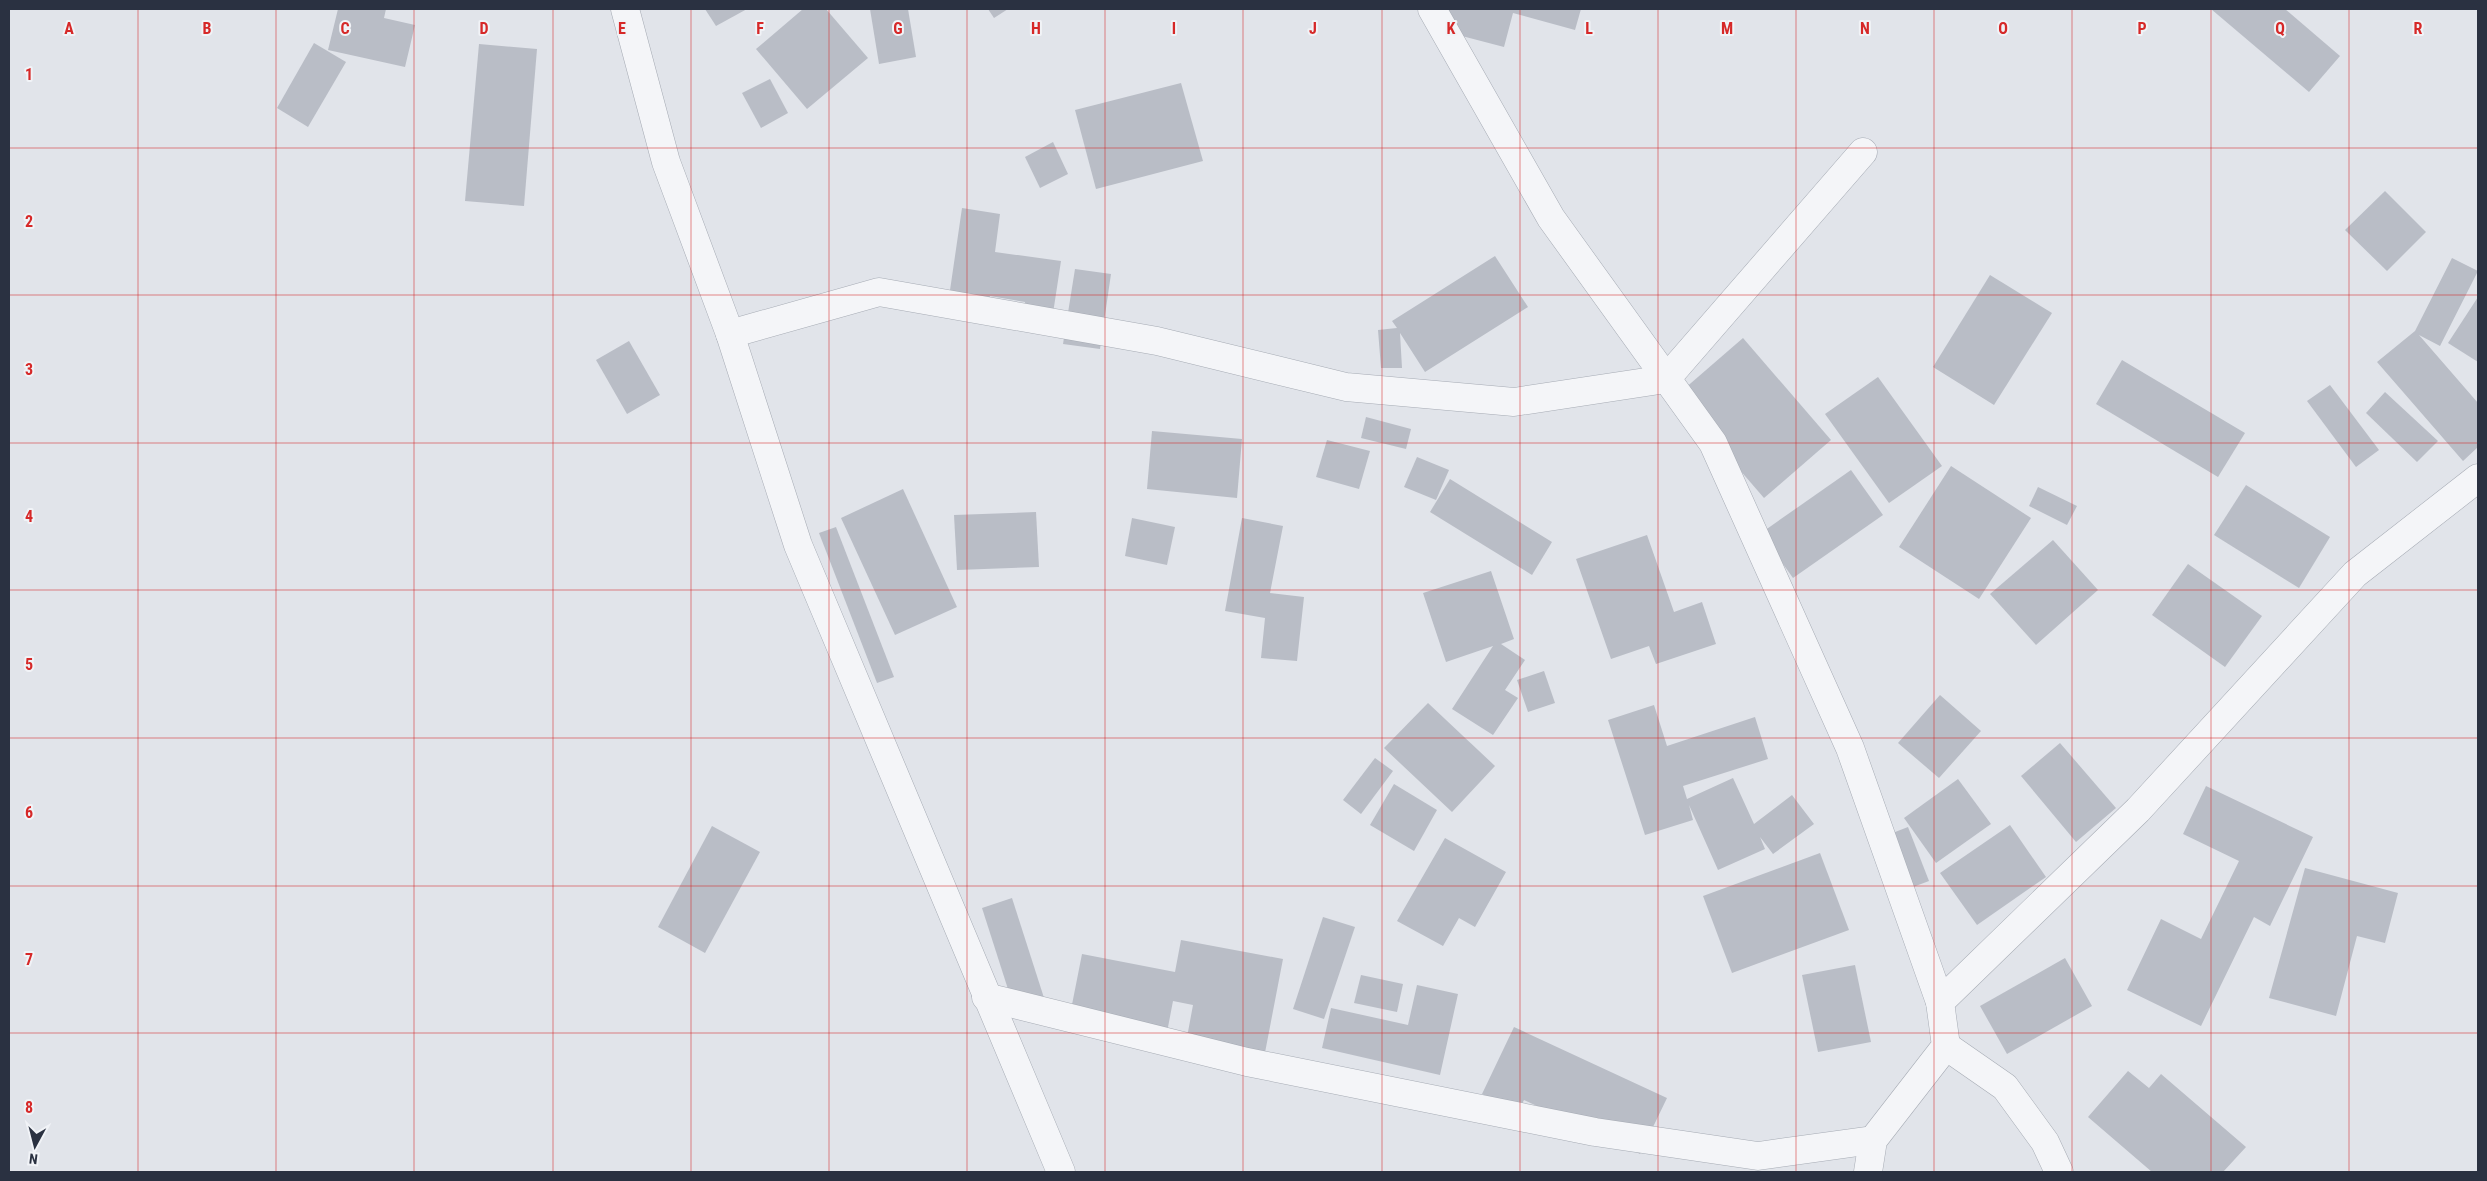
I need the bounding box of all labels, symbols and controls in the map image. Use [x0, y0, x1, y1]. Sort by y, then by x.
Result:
text: A [64, 19, 74, 38]
text: B [203, 19, 212, 38]
text: C [340, 19, 350, 38]
text: D [479, 19, 489, 38]
text: E [618, 19, 626, 38]
text: F [756, 19, 764, 38]
text: G [893, 19, 903, 38]
text: H [1031, 19, 1041, 38]
text: I [1172, 19, 1176, 38]
text: J [1309, 19, 1317, 38]
text: K [1447, 19, 1456, 38]
text: L [1585, 19, 1593, 38]
text: M [1721, 19, 1733, 38]
text: N [1860, 19, 1870, 38]
text: O [1998, 19, 2008, 38]
text: P [2137, 19, 2147, 38]
text: Q [2275, 19, 2285, 38]
text: R [2414, 19, 2423, 38]
text: 1 [25, 65, 33, 84]
text: 2 [25, 212, 33, 231]
text: 3 [25, 360, 33, 379]
text: 4 [25, 507, 33, 526]
text: 5 [25, 655, 33, 674]
text: 6 [25, 803, 33, 822]
text: 7 [25, 950, 33, 969]
text: 8 [25, 1098, 33, 1117]
north arrow [10, 1121, 60, 1171]
text: N [28, 1150, 39, 1167]

